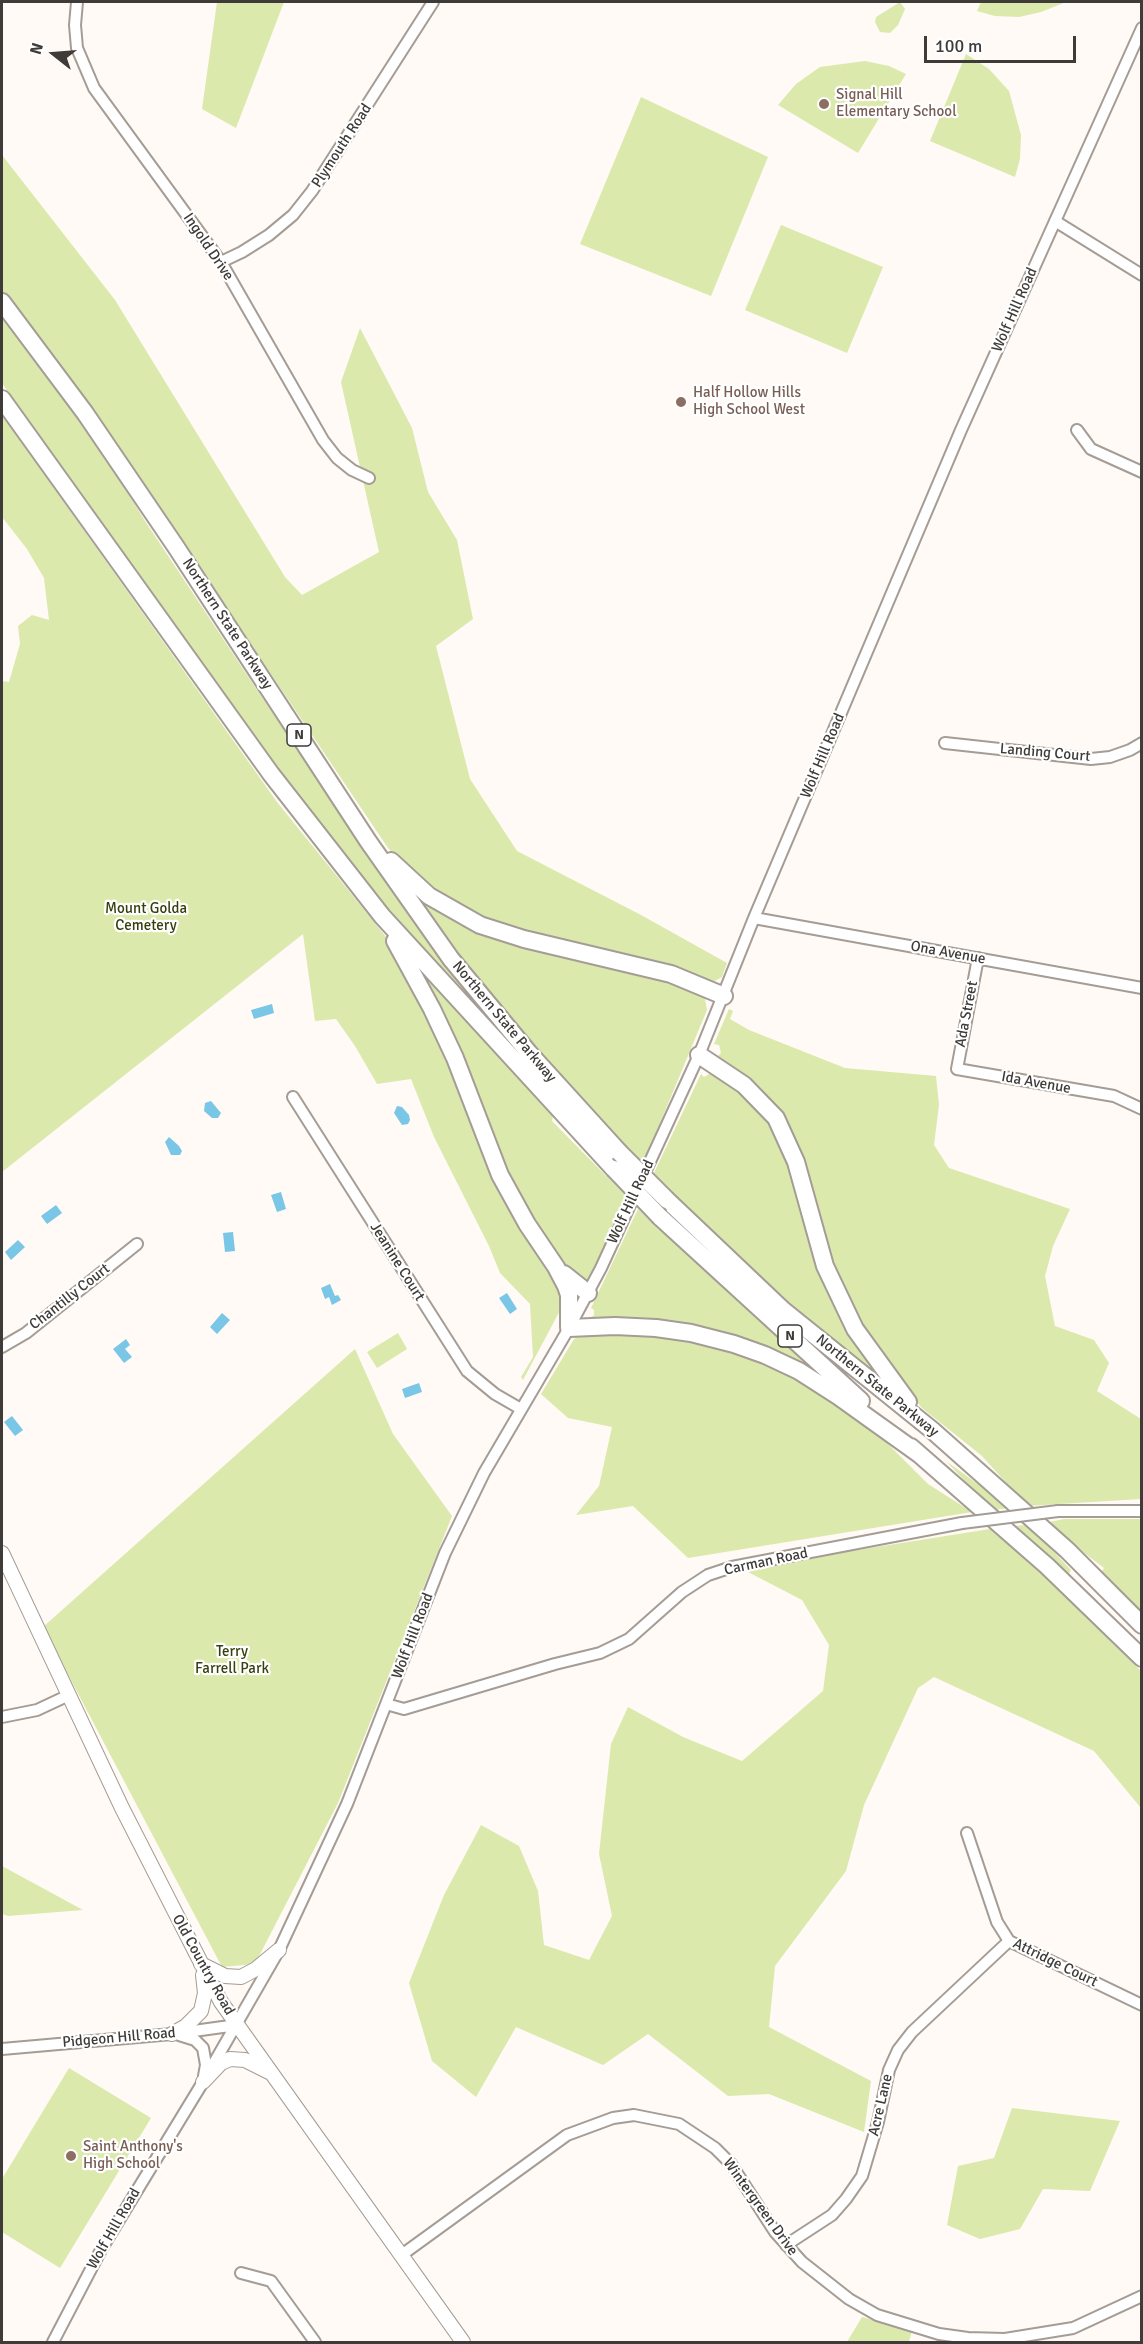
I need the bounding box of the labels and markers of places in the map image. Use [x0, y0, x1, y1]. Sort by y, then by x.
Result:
place label: Signal Hill Elementary School [836, 86, 957, 121]
marker: Signal Hill Elementary School [817, 97, 831, 111]
place label: Half Hollow Hills High School West [693, 384, 805, 419]
marker: Half Hollow Hills High School West [674, 395, 688, 409]
place label: Saint Anthony's High School [83, 2138, 183, 2173]
marker: Saint Anthony's High School [64, 2149, 78, 2163]

